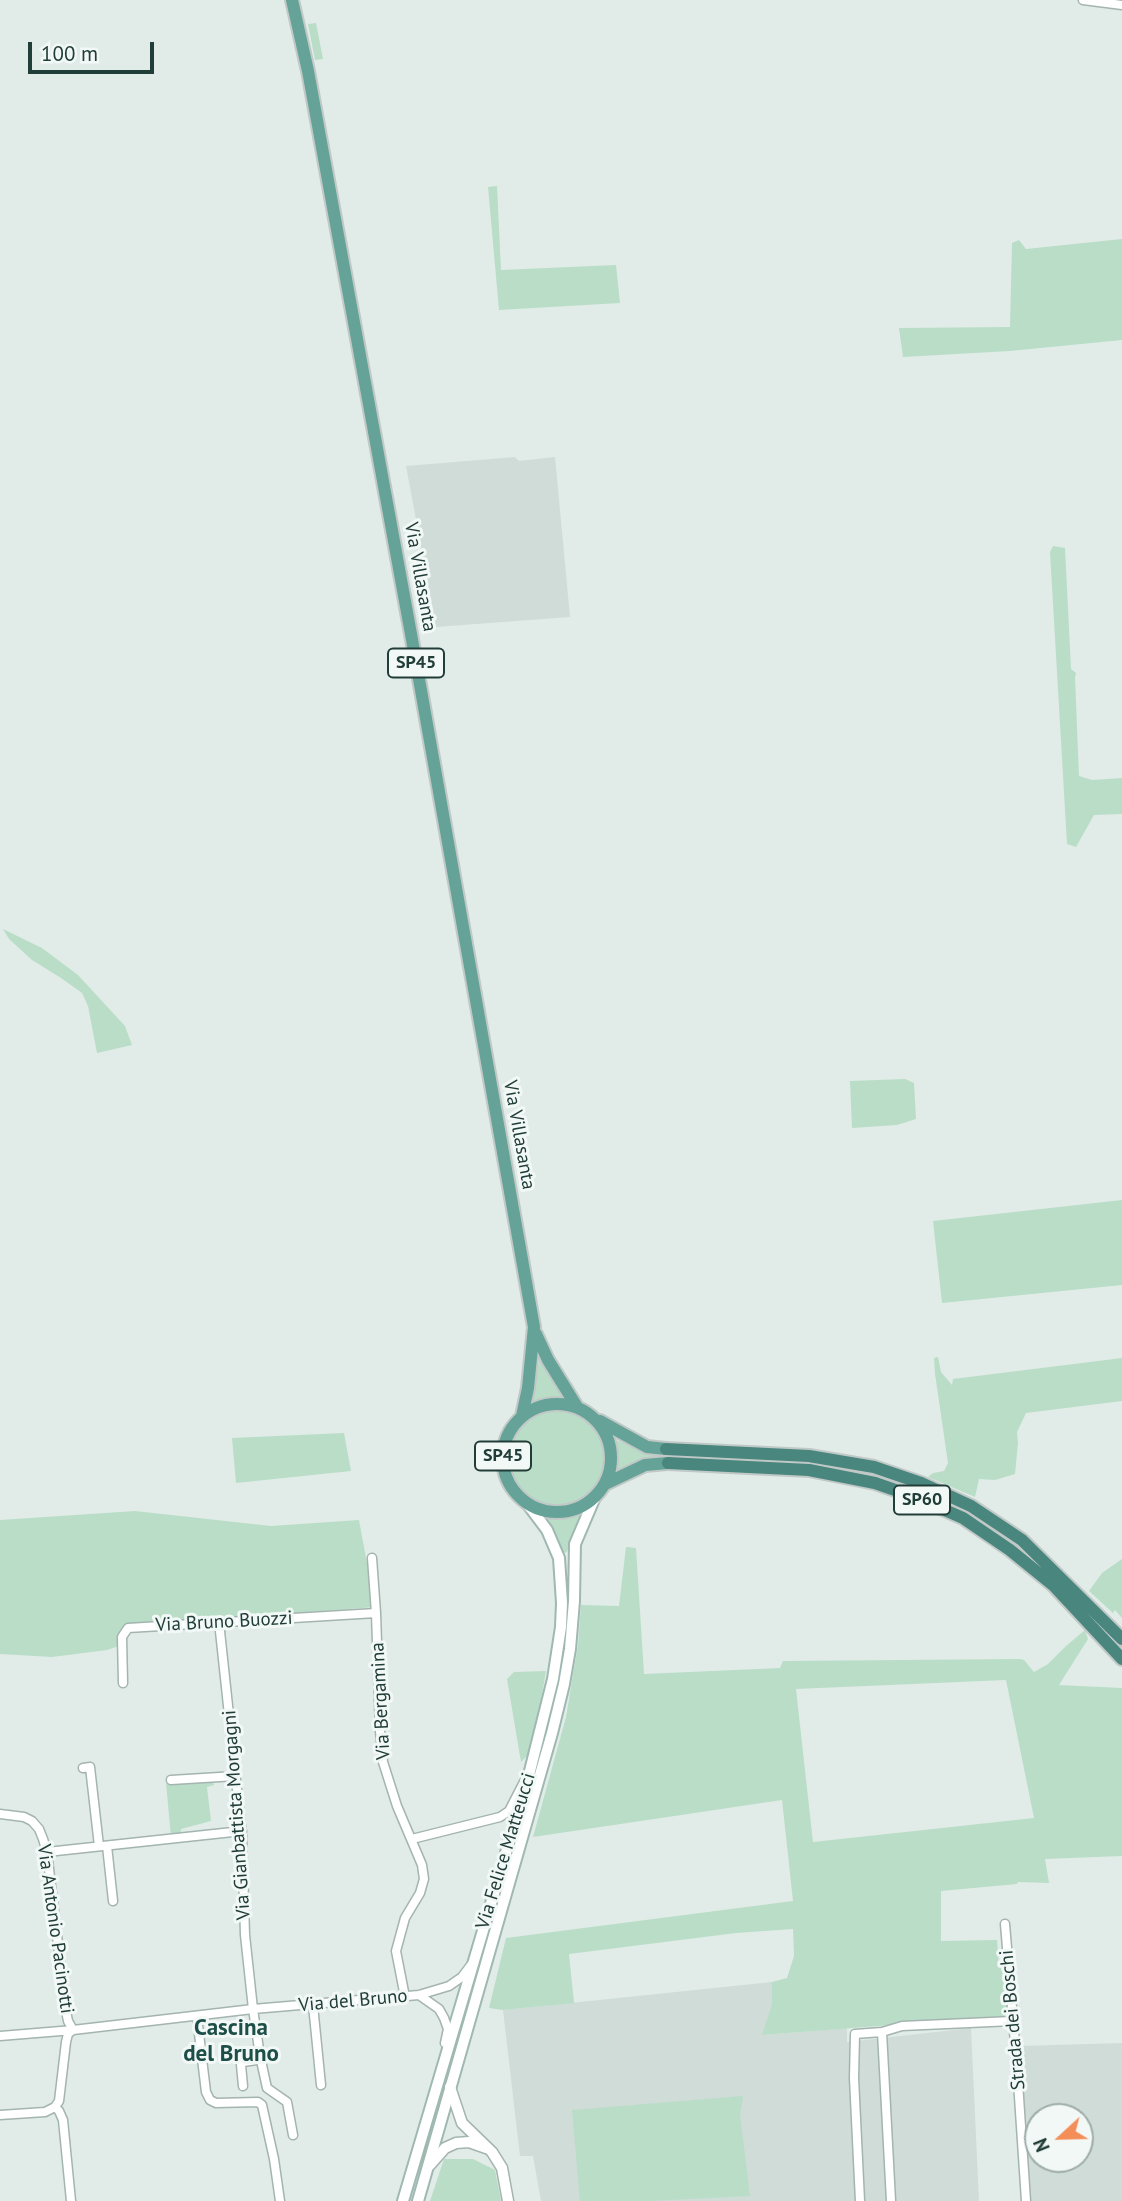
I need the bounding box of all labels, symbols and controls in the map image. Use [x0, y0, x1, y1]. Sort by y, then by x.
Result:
scale bar [32, 28, 158, 72]
text: 100 m [41, 40, 98, 67]
street label: Via Villasanta [399, 521, 441, 633]
road number: SP45 [388, 648, 444, 678]
street label: Via Villasanta [498, 1079, 540, 1191]
road number: SP45 [475, 1442, 531, 1470]
road number: SP60 [894, 1485, 950, 1514]
street label: Via Bruno Buozzi [155, 1607, 293, 1637]
street label: Via Bergamina [367, 1642, 395, 1760]
street label: Via Gianbattista Morgagni [218, 1709, 256, 1921]
street label: Via Felice Matteucci [471, 1770, 541, 1932]
street label: Via Antonio Pacinotti [32, 1843, 78, 2015]
street label: Strada dei Boschi [996, 1949, 1030, 2091]
street label: Via del Bruno [298, 1985, 408, 2017]
district label: Cascina del Bruno [183, 2014, 279, 2068]
north arrow [1024, 2103, 1094, 2173]
text: N [1028, 2135, 1055, 2155]

